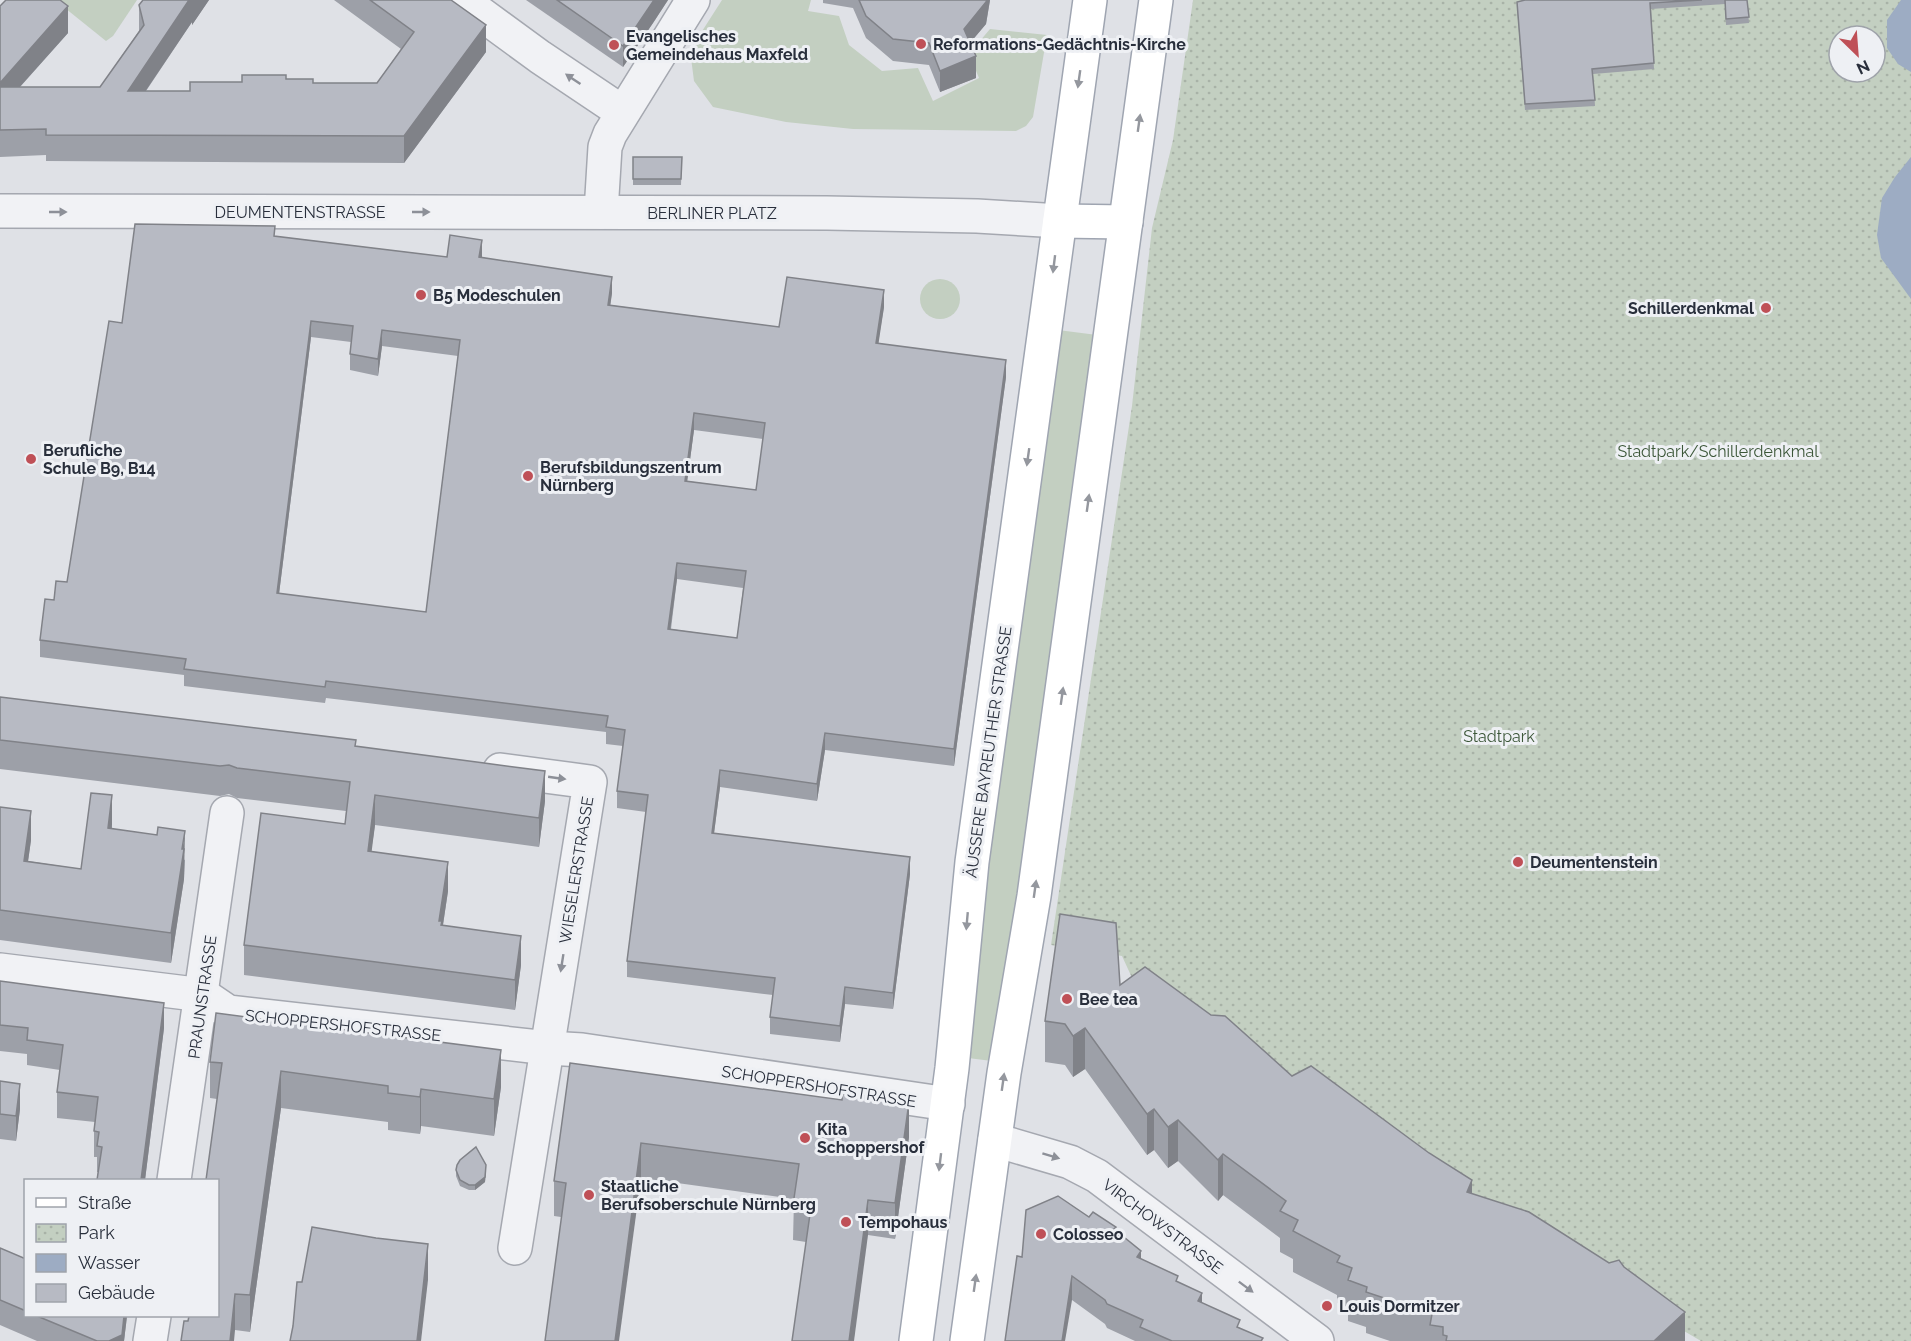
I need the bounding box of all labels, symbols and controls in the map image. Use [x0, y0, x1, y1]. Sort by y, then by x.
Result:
north arrow [1827, 24, 1887, 84]
place label: Evangelisches Gemeindehaus Maxfeld [626, 27, 808, 64]
place label: Reformations-Gedächtnis-Kirche [933, 35, 1186, 54]
marker: Reformations-Gedächtnis-Kirche [914, 37, 928, 51]
marker: Evangelisches Gemeindehaus Maxfeld [607, 38, 621, 52]
text: N [1854, 56, 1873, 78]
one-way arrow [1075, 69, 1084, 88]
one-way arrow [565, 74, 581, 85]
one-way arrow [1135, 114, 1144, 133]
street label: DEUMENTENSTRASSE [215, 203, 386, 222]
street label: BERLINER PLATZ [647, 204, 777, 223]
one-way arrow [49, 207, 68, 217]
one-way arrow [412, 207, 431, 217]
one-way arrow [1050, 254, 1059, 273]
place label: B5 Modeschulen [433, 286, 561, 305]
marker: B5 Modeschulen [414, 288, 428, 302]
place label: Schillerdenkmal [1628, 299, 1755, 318]
marker: Schillerdenkmal [1759, 301, 1773, 315]
place label: Berufliche Schule B9, B14 [43, 441, 156, 478]
park label: Stadtpark/Schillerdenkmal [1617, 442, 1819, 461]
one-way arrow [1024, 447, 1033, 466]
marker: Berufliche Schule B9, B14 [24, 452, 38, 466]
place label: Berufsbildungszentrum Nürnberg [540, 458, 722, 495]
marker: Berufsbildungszentrum Nürnberg [521, 469, 535, 483]
one-way arrow [1083, 493, 1092, 512]
street label: ÄUSSERE BAYREUTHER STRASSE [960, 625, 1016, 879]
one-way arrow [1057, 687, 1066, 706]
park label: Stadtpark [1463, 727, 1535, 746]
one-way arrow [548, 773, 567, 782]
street label: WIESELERSTRASSE [555, 795, 598, 945]
place label: Deumentenstein [1530, 853, 1658, 872]
marker: Deumentenstein [1511, 855, 1525, 869]
one-way arrow [1031, 880, 1040, 899]
one-way arrow [962, 911, 971, 930]
street label: PRAUNSTRASSE [184, 934, 221, 1060]
one-way arrow [557, 954, 566, 973]
place label: Bee tea [1079, 990, 1138, 1009]
marker: Bee tea [1060, 992, 1074, 1006]
street label: SCHOPPERSHOFSTRASSE [244, 1006, 442, 1045]
street label: SCHOPPERSHOFSTRASSE [720, 1062, 918, 1111]
one-way arrow [998, 1072, 1007, 1091]
place label: Kita Schoppershof [817, 1120, 925, 1157]
marker: Kita Schoppershof [798, 1131, 812, 1145]
one-way arrow [1042, 1151, 1060, 1161]
one-way arrow [935, 1153, 945, 1172]
street label: VIRCHOWSTRASSE [1099, 1175, 1227, 1278]
place label: Staatliche Berufsoberschule Nürnberg [601, 1177, 816, 1214]
legend [24, 1179, 219, 1317]
marker: Staatliche Berufsoberschule Nürnberg [582, 1188, 596, 1202]
text: Straße [78, 1192, 132, 1213]
place label: Tempohaus [858, 1213, 947, 1232]
marker: Tempohaus [839, 1215, 853, 1229]
text: Park [78, 1222, 115, 1243]
place label: Colosseo [1053, 1225, 1124, 1244]
marker: Colosseo [1034, 1227, 1048, 1241]
text: Wasser [78, 1252, 141, 1273]
one-way arrow [971, 1273, 980, 1292]
one-way arrow [1239, 1281, 1254, 1293]
text: Gebäude [78, 1282, 155, 1303]
place label: Louis Dormitzer [1339, 1297, 1460, 1316]
marker: Louis Dormitzer [1320, 1299, 1334, 1313]

